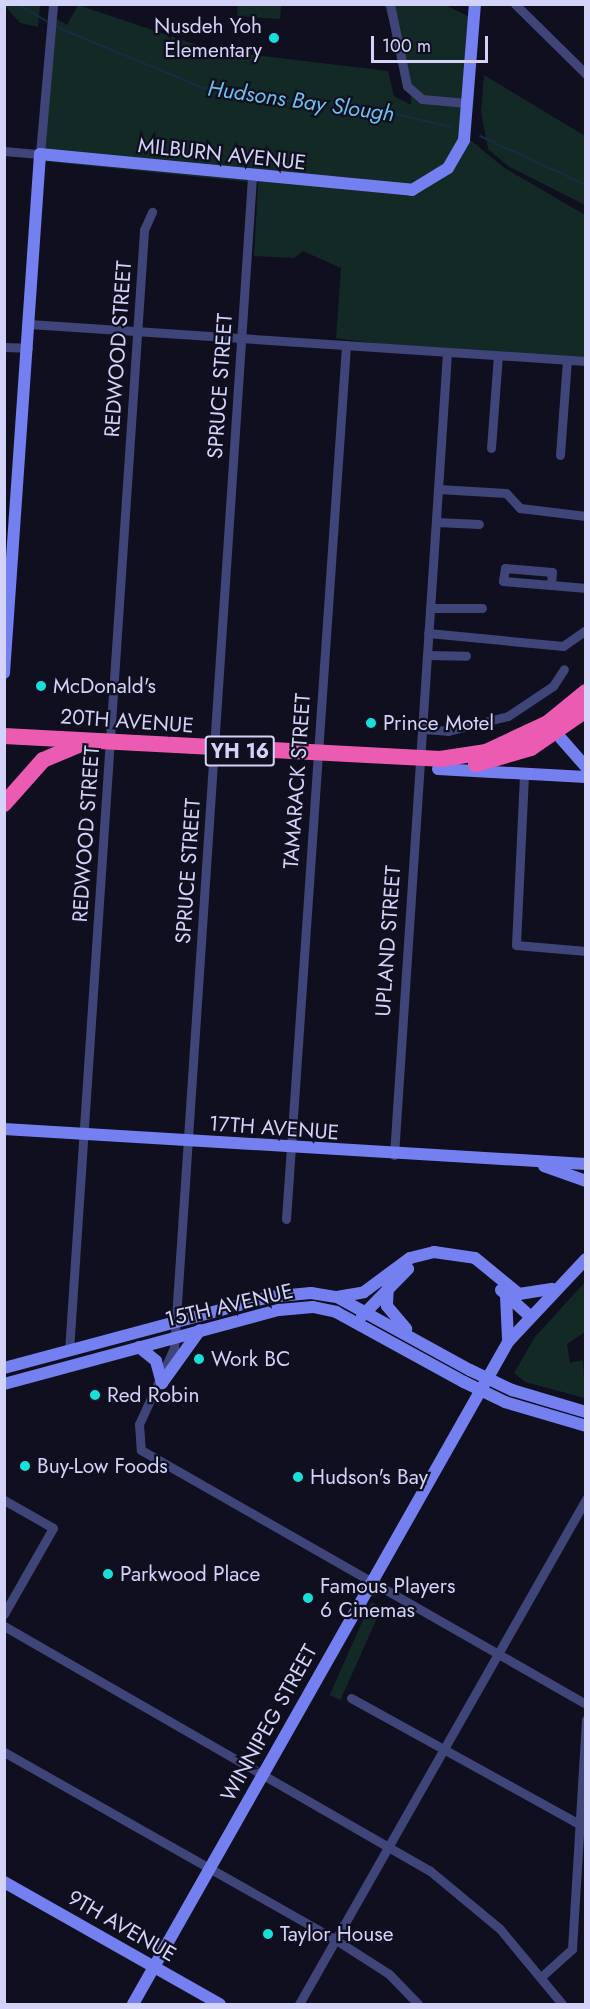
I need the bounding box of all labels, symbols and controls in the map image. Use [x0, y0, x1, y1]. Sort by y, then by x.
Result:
place label: Nusdeh Yoh Elementary [154, 13, 262, 63]
scale bar [374, 24, 491, 62]
marker: Nusdeh Yoh Elementary [267, 31, 281, 45]
text: 100 m [382, 33, 431, 59]
water label: Hudsons Bay Slough [206, 75, 396, 127]
street label: MILBURN AVENUE [137, 133, 307, 175]
street label: REDWOOD STREET [99, 260, 137, 438]
street label: SPRUCE STREET [202, 312, 238, 460]
place label: McDonald's [53, 673, 156, 699]
marker: McDonald's [34, 679, 48, 693]
street label: TAMARACK STREET [278, 692, 316, 870]
street label: 20TH AVENUE [59, 704, 195, 738]
place label: Prince Motel [383, 710, 494, 736]
marker: Prince Motel [364, 716, 378, 730]
road number: YH 16 [204, 734, 276, 768]
street label: REDWOOD STREET [67, 745, 105, 923]
street label: SPRUCE STREET [170, 797, 206, 945]
street label: UPLAND STREET [370, 865, 406, 1017]
street label: 17TH AVENUE [208, 1111, 340, 1145]
street label: 15TH AVENUE [163, 1278, 295, 1332]
place label: Work BC [211, 1346, 290, 1372]
marker: Work BC [192, 1352, 206, 1366]
place label: Red Robin [107, 1382, 200, 1408]
marker: Red Robin [88, 1388, 102, 1402]
place label: Buy-Low Foods [37, 1453, 168, 1479]
marker: Buy-Low Foods [18, 1459, 32, 1473]
place label: Hudson's Bay [310, 1464, 428, 1490]
marker: Hudson's Bay [291, 1470, 305, 1484]
place label: Parkwood Place [120, 1561, 260, 1587]
marker: Parkwood Place [101, 1567, 115, 1581]
place label: Famous Players 6 Cinemas [320, 1573, 455, 1623]
marker: Famous Players 6 Cinemas [301, 1591, 315, 1605]
street label: WINNIPEG STREET [216, 1640, 322, 1806]
street label: 9TH AVENUE [63, 1885, 181, 1967]
place label: Taylor House [280, 1921, 393, 1947]
marker: Taylor House [261, 1927, 275, 1941]

